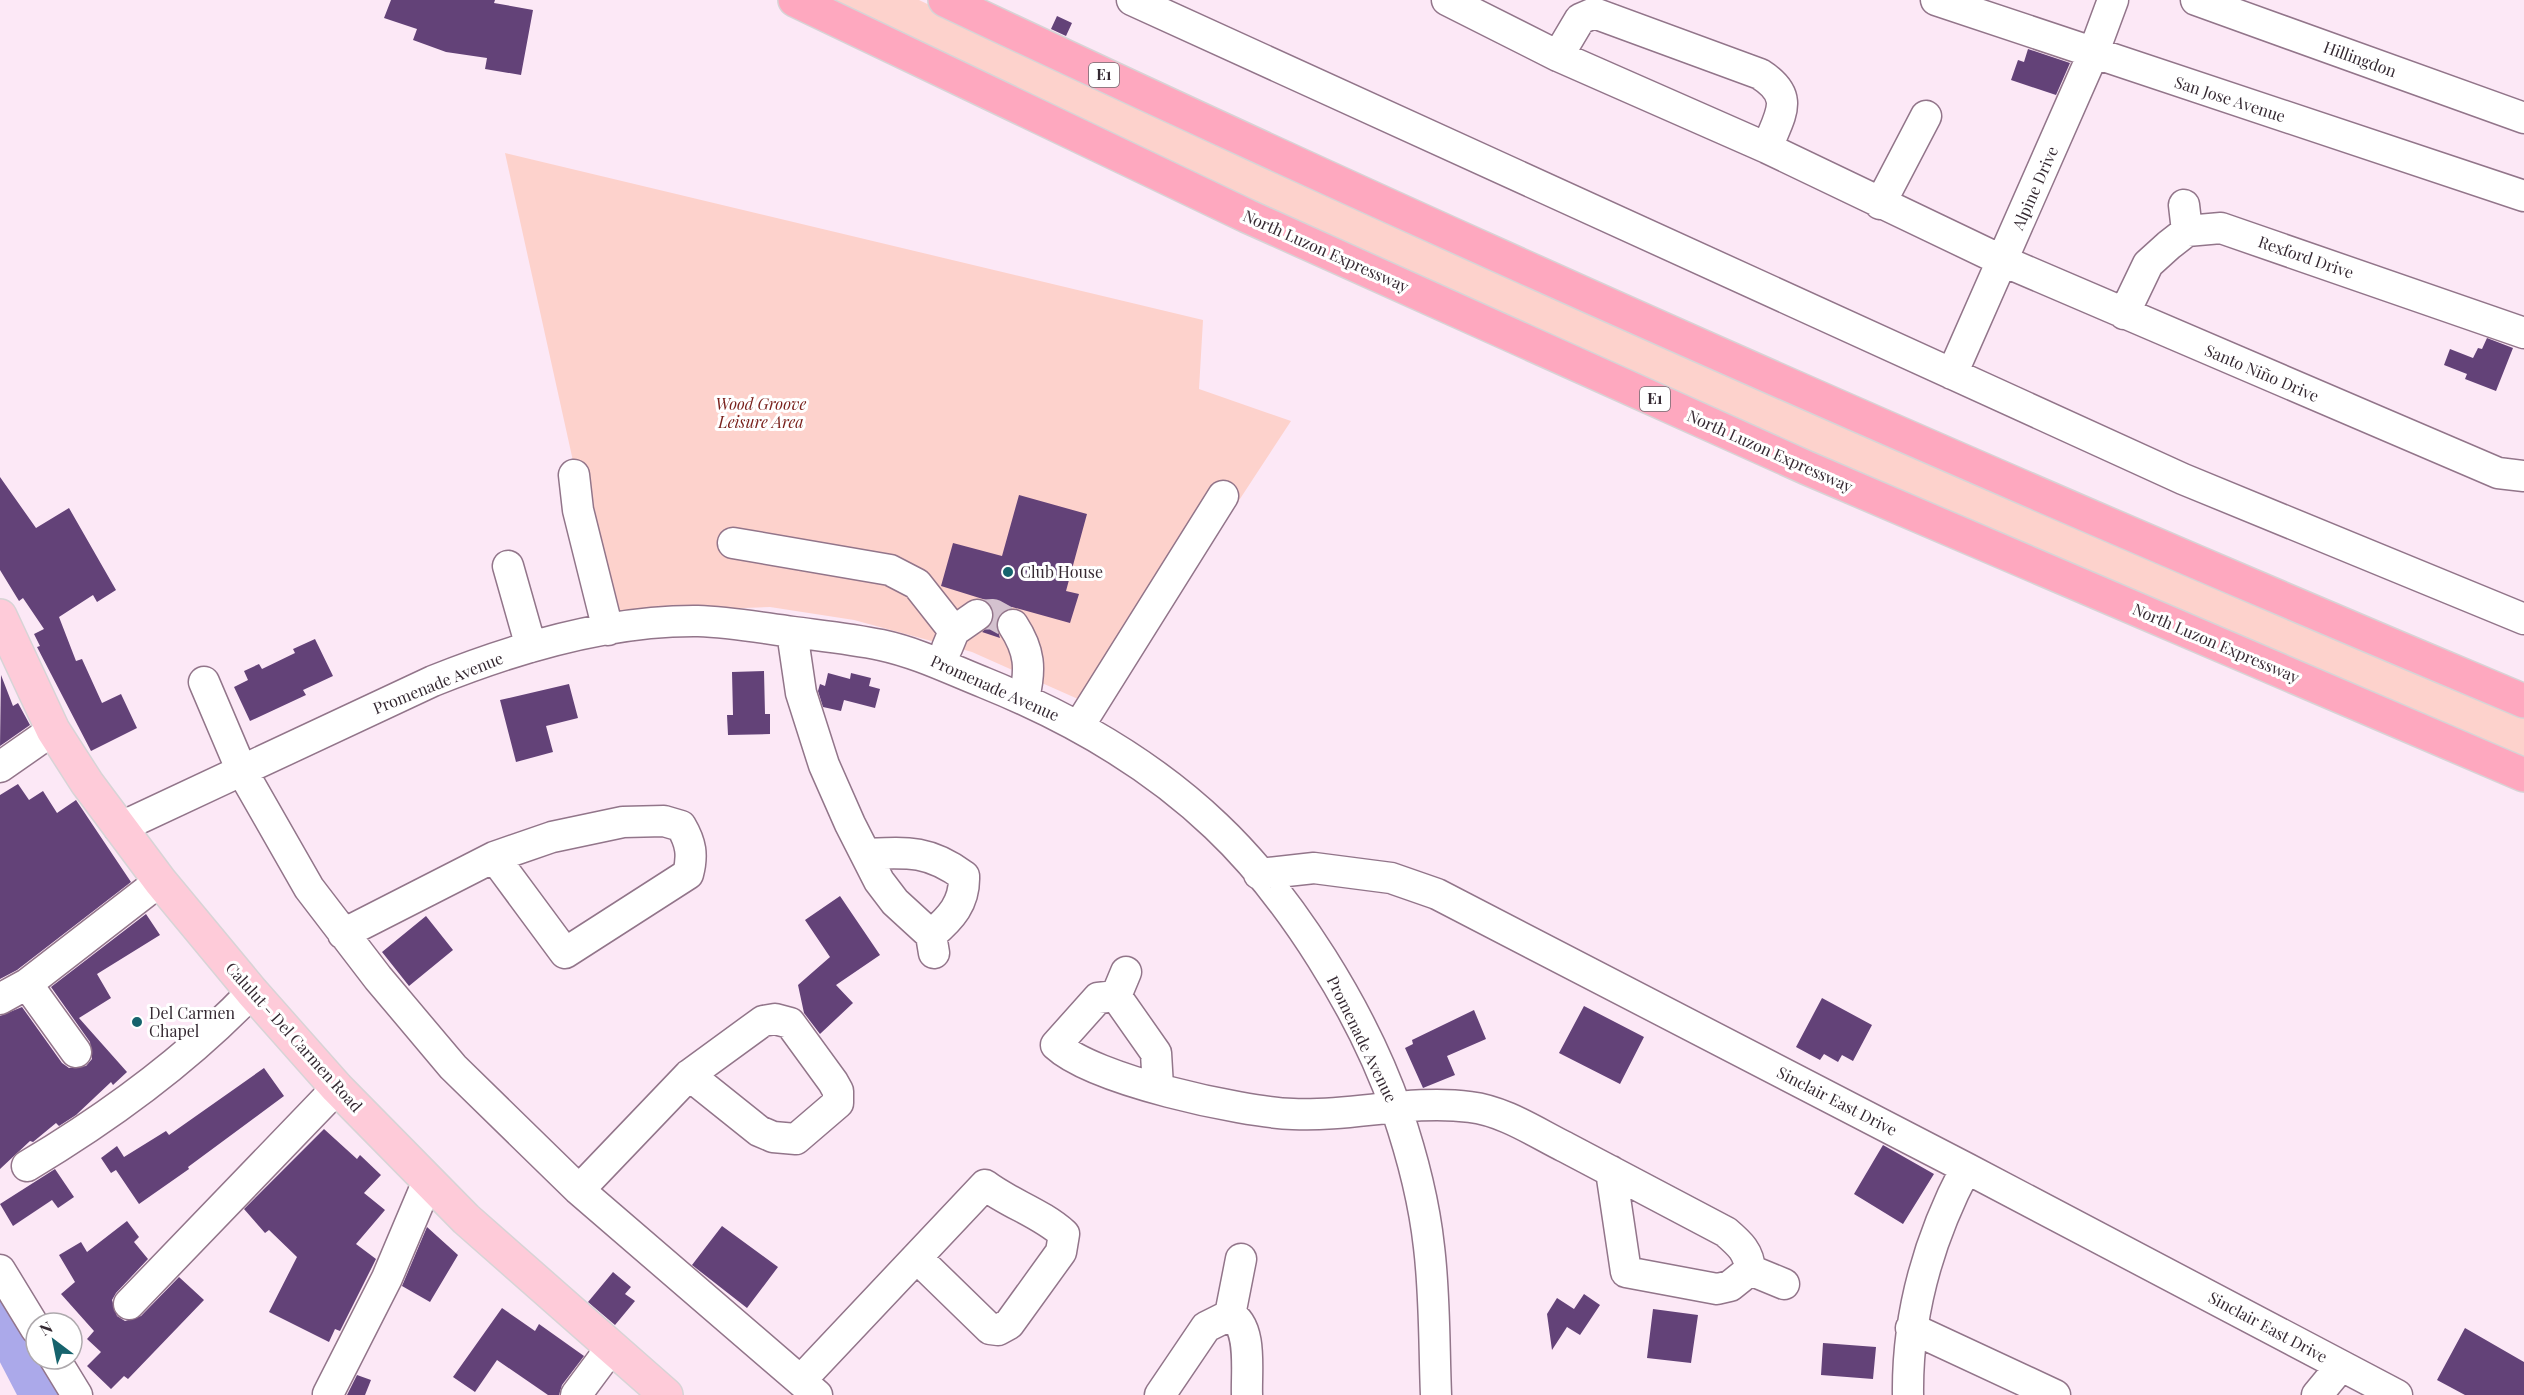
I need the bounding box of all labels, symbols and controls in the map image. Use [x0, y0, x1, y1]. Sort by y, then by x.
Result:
street label: Hillingdon [2321, 36, 2400, 82]
road number: E1 [1089, 63, 1119, 87]
street label: San Jose Avenue [2172, 71, 2288, 126]
street label: Alpine Drive [2006, 143, 2062, 234]
street label: North Luzon Expressway [1240, 204, 1412, 297]
street label: Rexford Drive [2256, 230, 2357, 283]
street label: Santo Niño Drive [2202, 339, 2322, 406]
road number: E1 [1640, 387, 1670, 411]
park label: Wood Groove Leisure Area [716, 393, 807, 432]
street label: North Luzon Expressway [1684, 404, 1856, 497]
place label: Club House [1020, 561, 1103, 582]
marker: Club House [1001, 565, 1015, 579]
street label: North Luzon Expressway [2130, 598, 2303, 687]
street label: Promenade Avenue [370, 647, 506, 718]
street label: Promenade Avenue [928, 650, 1063, 725]
street label: Calulut - Del Carmen Road [221, 957, 367, 1116]
street label: Promenade Avenue [1323, 972, 1402, 1106]
place label: Del Carmen Chapel [149, 1002, 236, 1041]
marker: Del Carmen Chapel [130, 1015, 144, 1029]
street label: Sinclair East Drive [1774, 1061, 1901, 1140]
street label: Sinclair East Drive [2205, 1286, 2331, 1367]
north arrow [24, 1311, 84, 1371]
text: N [35, 1316, 57, 1340]

